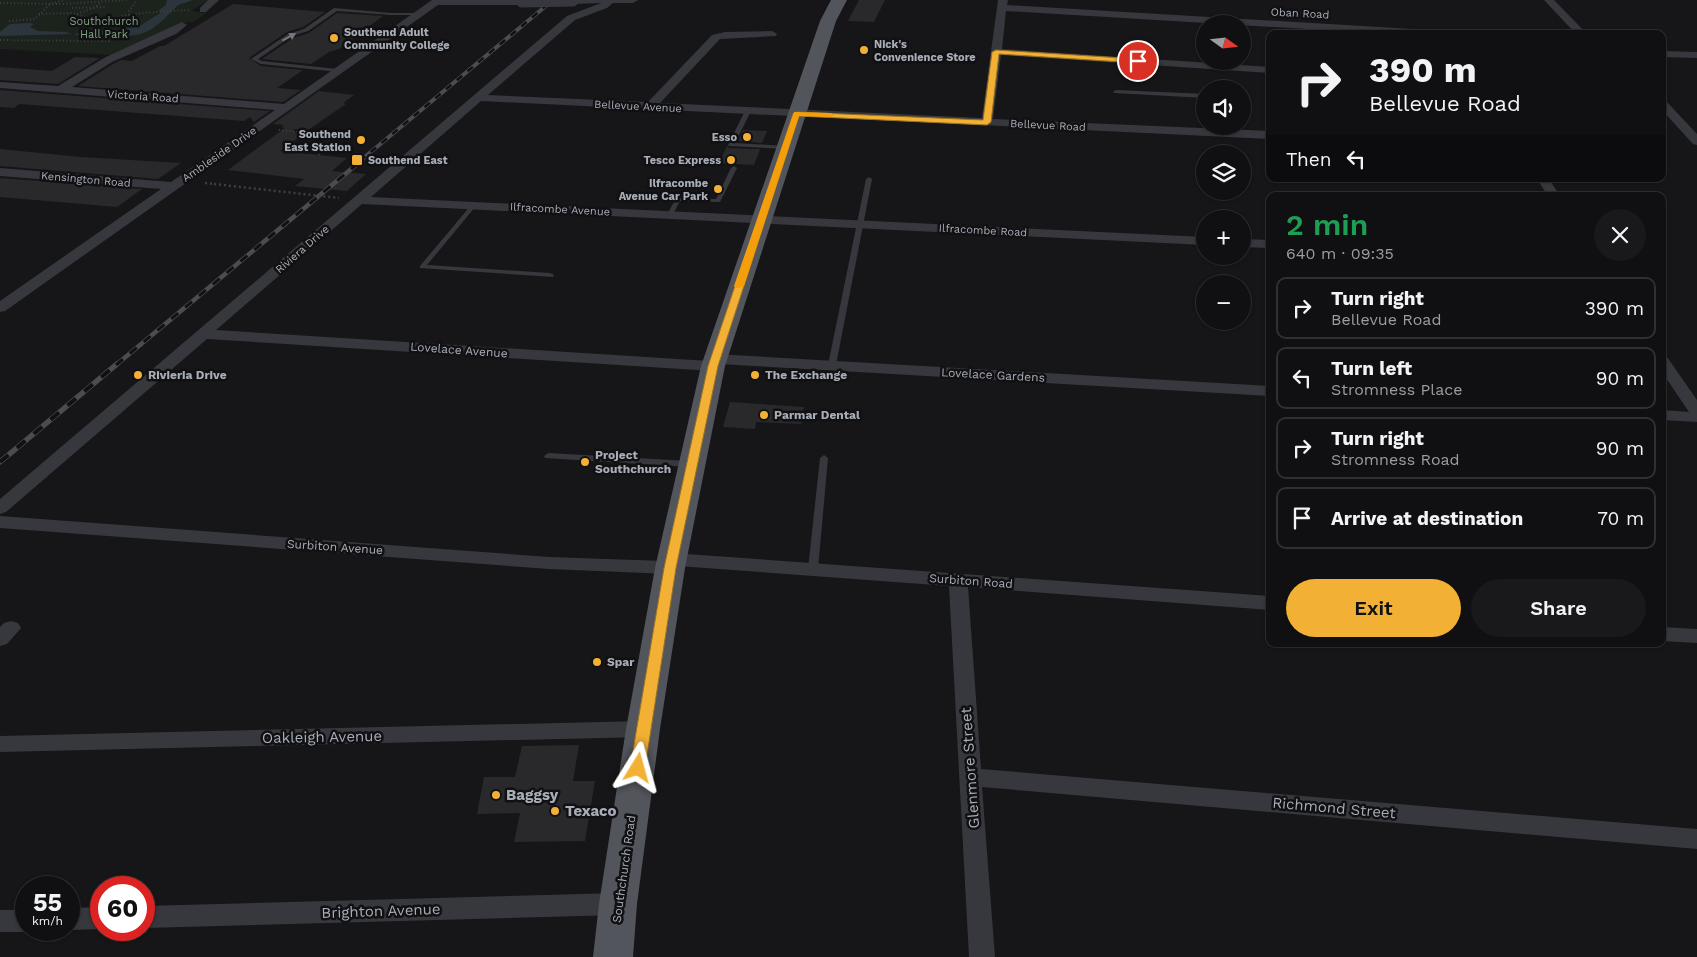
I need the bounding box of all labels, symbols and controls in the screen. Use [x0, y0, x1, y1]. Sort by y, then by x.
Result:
street label: Oban Road [1270, 5, 1330, 22]
park label: Southchurch Hall Park [70, 15, 138, 41]
north arrow [1196, 15, 1251, 70]
map controls [1196, 15, 1251, 330]
place label: Southend Adult Community College [344, 26, 450, 52]
marker: Southend Adult Community College [328, 32, 340, 44]
one-way arrow [281, 33, 296, 41]
place label: Nick's Convenience Store [874, 38, 976, 64]
pin [1117, 40, 1159, 82]
marker: Nick's Convenience Store [858, 44, 870, 56]
icon: arrive [1124, 47, 1152, 75]
text: 390 m [1369, 49, 1477, 91]
icon: right [1286, 50, 1351, 115]
button: sound [1196, 80, 1251, 135]
street label: Victoria Road [107, 88, 179, 105]
text: Bellevue Road [1369, 91, 1521, 116]
street label: Bellevue Avenue [594, 98, 682, 115]
street label: Bellevue Road [1010, 117, 1086, 134]
street label: Ambleside Drive [180, 124, 259, 185]
place label: Southend East Station [284, 128, 351, 154]
place label: Esso [712, 131, 737, 144]
marker: Esso [741, 131, 753, 143]
marker: Southend East Station [355, 134, 367, 146]
button: layers [1196, 145, 1251, 200]
icon: left [1342, 145, 1370, 173]
text: Then [1286, 148, 1332, 171]
marker: Southend East [350, 153, 364, 167]
place label: Southend East [368, 154, 448, 167]
place label: Tesco Express [644, 154, 721, 167]
marker: Tesco Express [725, 154, 737, 166]
street label: Kensington Road [41, 169, 131, 190]
place label: Ilfracombe Avenue Car Park [619, 177, 708, 203]
marker: Ilfracombe Avenue Car Park [712, 183, 724, 195]
street label: Ilfracombe Avenue [510, 200, 610, 219]
text: 2 min [1286, 207, 1368, 242]
button: close [1594, 209, 1646, 261]
button: + [1196, 210, 1251, 265]
street label: Ilfracombe Road [938, 222, 1028, 239]
street label: Riviera Drive [273, 223, 332, 276]
text: 640 m · 09:35 [1286, 244, 1394, 263]
button: − [1196, 275, 1251, 330]
text: Turn right [1331, 287, 1424, 310]
icon: right [1288, 294, 1316, 322]
text: 390 m [1585, 297, 1644, 320]
text: Bellevue Road [1331, 310, 1441, 329]
street label: Lovelace Avenue [410, 340, 508, 360]
text: Turn left [1331, 357, 1412, 380]
icon: left [1288, 364, 1316, 392]
street label: Lovelace Gardens [941, 365, 1045, 385]
text: 90 m [1596, 367, 1644, 390]
place label: Rivieria Drive [148, 368, 227, 382]
place label: The Exchange [765, 368, 847, 382]
marker: Rivieria Drive [132, 369, 144, 381]
marker: The Exchange [749, 369, 761, 381]
text: Stromness Place [1331, 380, 1462, 399]
place label: Parmar Dental [774, 408, 860, 422]
marker: Parmar Dental [758, 409, 770, 421]
text: Turn right [1331, 427, 1424, 450]
icon: right [1288, 434, 1316, 462]
text: 90 m [1596, 437, 1644, 460]
place label: Project Southchurch [595, 448, 671, 476]
text: Stromness Road [1331, 450, 1460, 469]
marker: Project Southchurch [579, 456, 591, 468]
icon: arrive [1288, 504, 1316, 532]
text: Arrive at destination [1331, 507, 1523, 530]
text: 70 m [1597, 507, 1644, 530]
street label: Surbiton Avenue [286, 537, 384, 557]
street label: Surbiton Road [929, 571, 1013, 591]
button: Exit [1286, 579, 1461, 637]
button: Share [1471, 579, 1646, 637]
place label: Spar [607, 655, 635, 669]
marker: Spar [591, 656, 603, 668]
street label: Glenmore Street [957, 706, 983, 829]
street label: Oakleigh Avenue [262, 727, 382, 747]
position arrow [611, 741, 663, 793]
place label: Baggsy [506, 786, 559, 804]
marker: Baggsy [490, 789, 502, 801]
street label: Richmond Street [1272, 794, 1397, 822]
place label: Texaco [565, 802, 617, 820]
marker: Texaco [549, 805, 561, 817]
street label: Southchurch Road [610, 814, 638, 924]
speed limit sign: 60 [90, 876, 155, 941]
text: 55 [33, 888, 62, 917]
street label: Brighton Avenue [321, 900, 441, 922]
text: km/h [32, 914, 63, 928]

